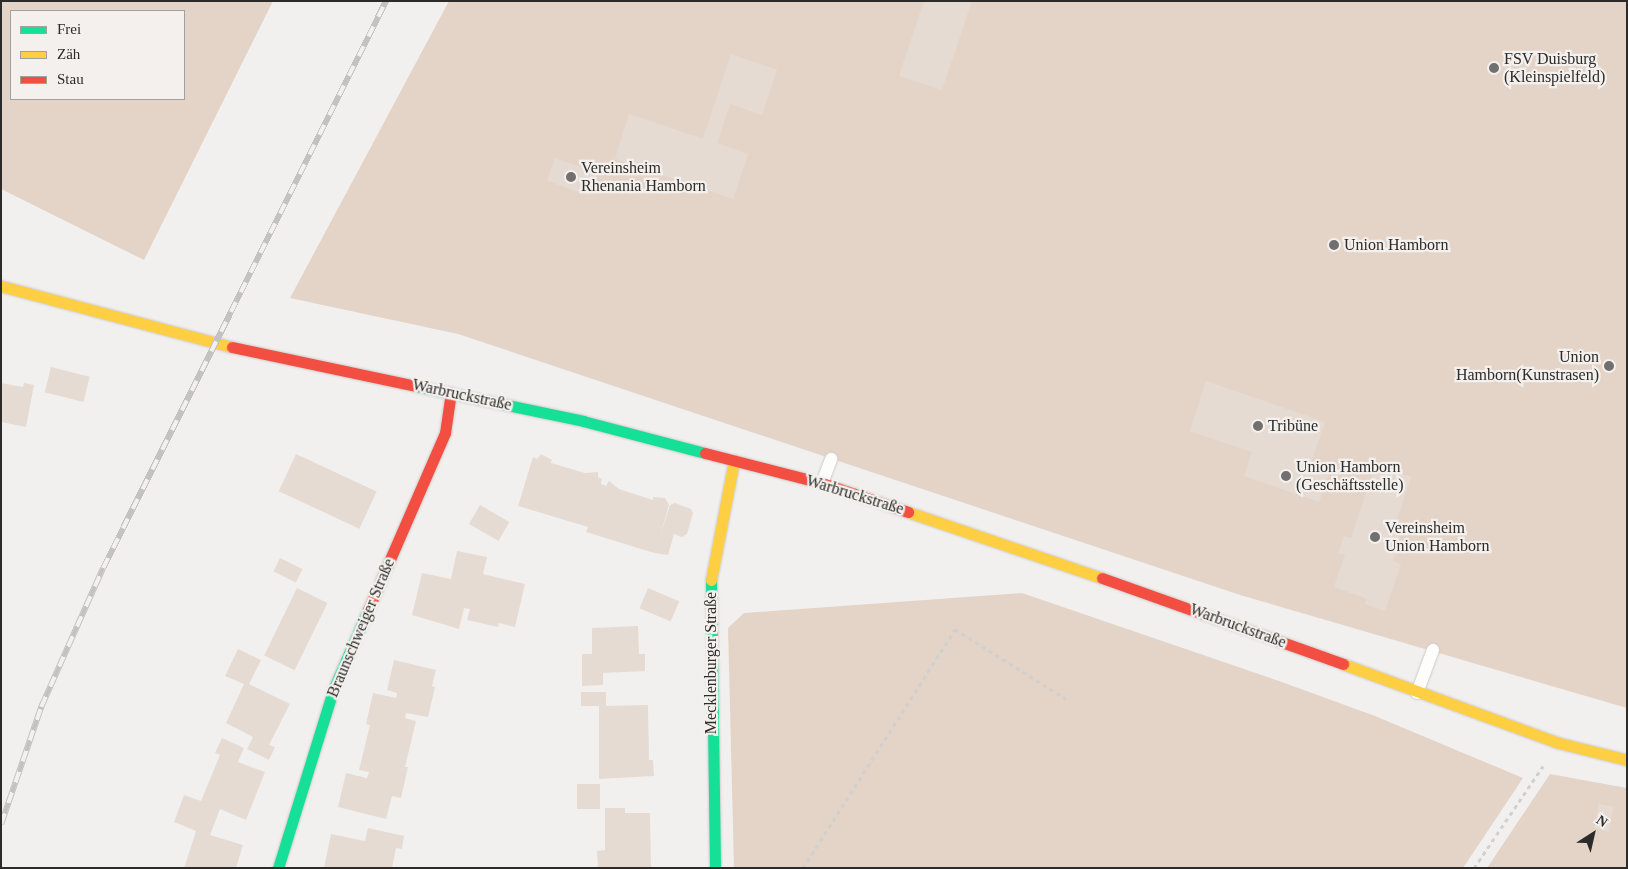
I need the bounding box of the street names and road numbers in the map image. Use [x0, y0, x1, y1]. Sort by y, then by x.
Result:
street label: Warbruckstraße [411, 375, 513, 415]
street label: Warbruckstraße [804, 471, 906, 519]
street label: Braunschweiger Straße [323, 556, 399, 700]
street label: Mecklenburger Straße [701, 592, 721, 734]
street label: Warbruckstraße [1187, 600, 1289, 652]

